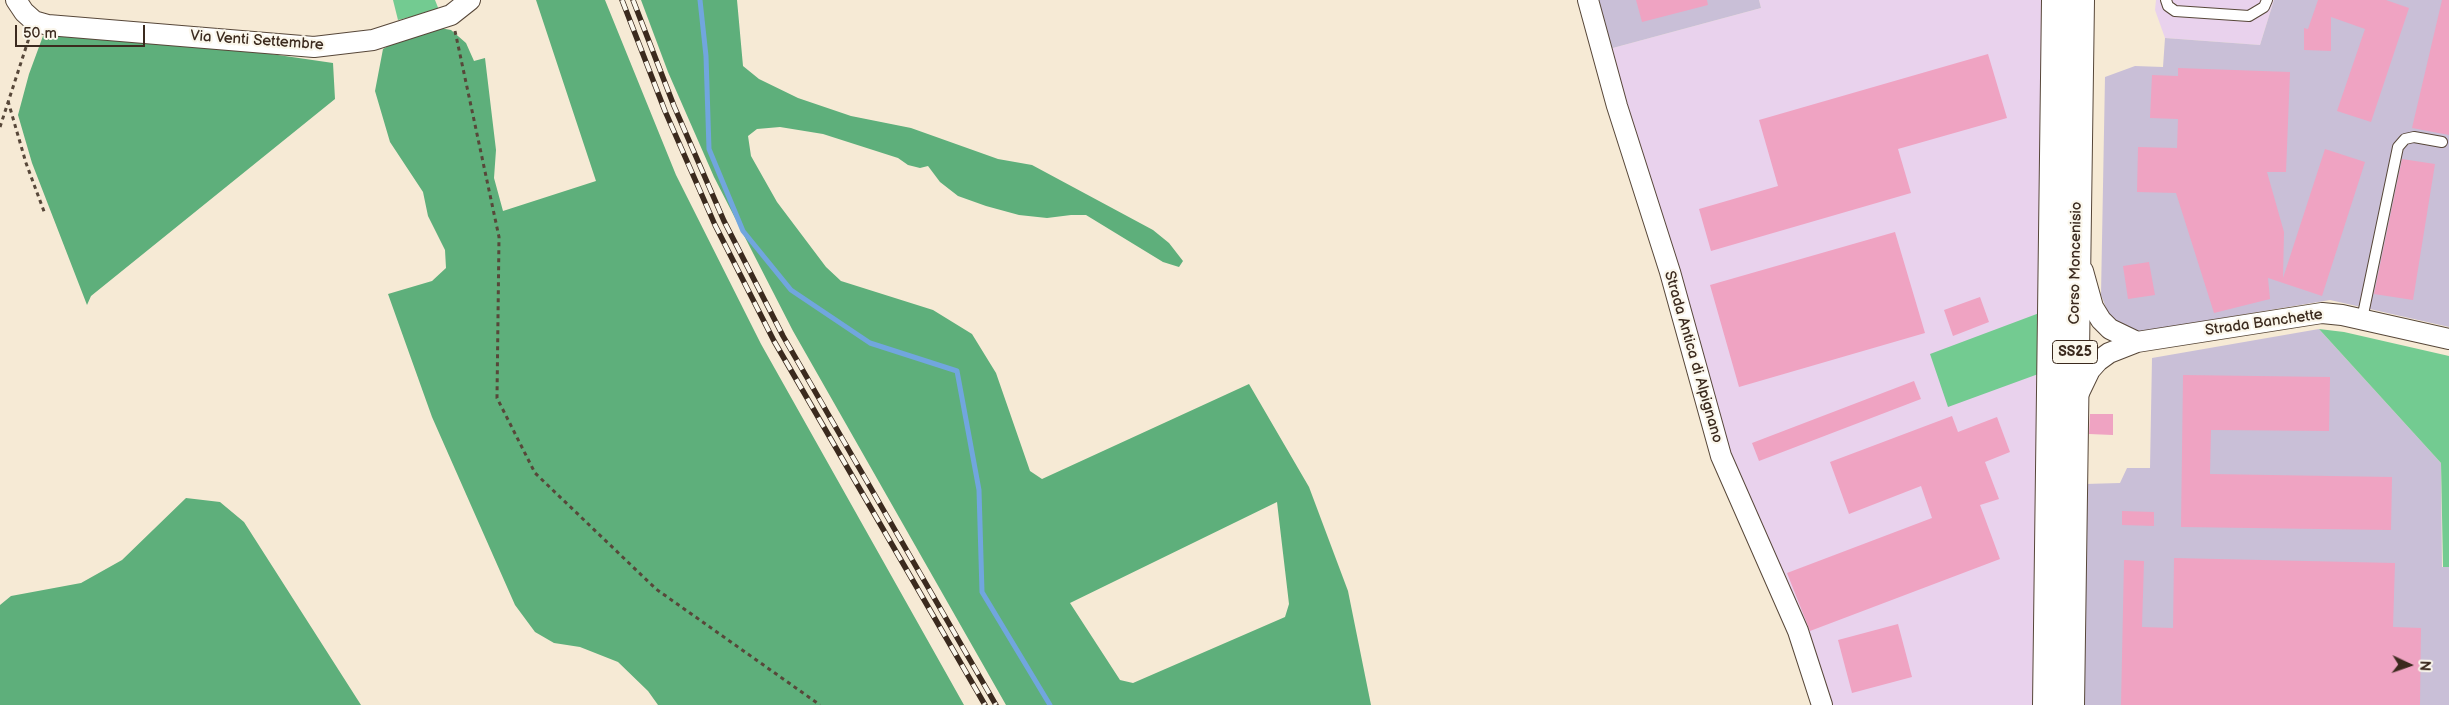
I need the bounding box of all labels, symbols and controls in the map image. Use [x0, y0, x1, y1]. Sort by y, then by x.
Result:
scale bar [18, 15, 148, 47]
text: 50 m [23, 24, 57, 43]
street label: Via Venti Settembre [190, 27, 324, 55]
street label: Corso Moncenisio [2066, 201, 2086, 325]
street label: Strada Antica di Alpignano [1660, 269, 1726, 445]
street label: Strada Banchette [2204, 306, 2324, 340]
road number: SS25 [2052, 341, 2098, 364]
north arrow [2384, 640, 2434, 690]
text: N [2416, 660, 2433, 671]

